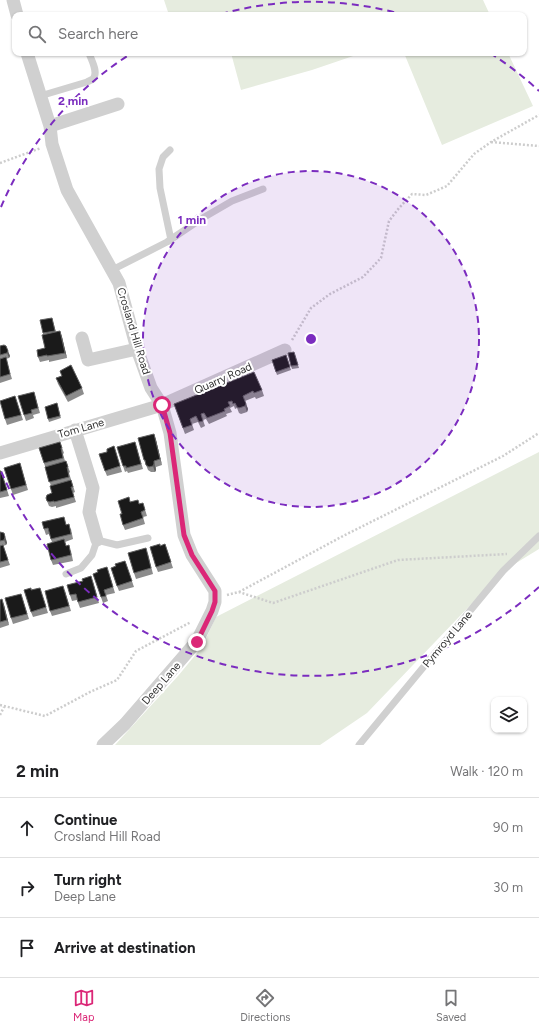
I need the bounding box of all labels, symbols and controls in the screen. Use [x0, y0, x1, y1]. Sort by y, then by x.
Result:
search box [12, 12, 527, 56]
icon: search [26, 23, 48, 45]
text: Search here [58, 25, 138, 43]
text: 2 min [58, 94, 88, 108]
text: 1 min [178, 213, 206, 227]
street label: Crosland Hill Road [114, 286, 153, 376]
centre of rings [304, 332, 318, 346]
street label: Quarry Road [192, 360, 254, 397]
route start [153, 396, 171, 414]
street label: Tom Lane [57, 416, 106, 441]
street label: Pymroyd Lane [420, 608, 475, 670]
route end [188, 633, 206, 651]
street label: Deep Lane [139, 659, 183, 707]
map controls [491, 697, 527, 733]
button: layers [491, 697, 527, 733]
text: 2 min [16, 761, 59, 781]
text: Walk · 120 m [450, 764, 523, 779]
text: Continue [54, 811, 117, 829]
icon: ahead [16, 817, 38, 839]
text: 90 m [493, 820, 523, 835]
text: Crosland Hill Road [54, 829, 161, 844]
text: Turn right [54, 871, 122, 889]
icon: right [16, 877, 38, 899]
text: 30 m [493, 880, 523, 895]
text: Deep Lane [54, 889, 116, 904]
icon: arrive [16, 937, 38, 959]
text: Arrive at destination [54, 939, 195, 957]
tab: Map [73, 987, 95, 1024]
tab: Directions [240, 987, 290, 1024]
tab: Saved [436, 987, 466, 1024]

